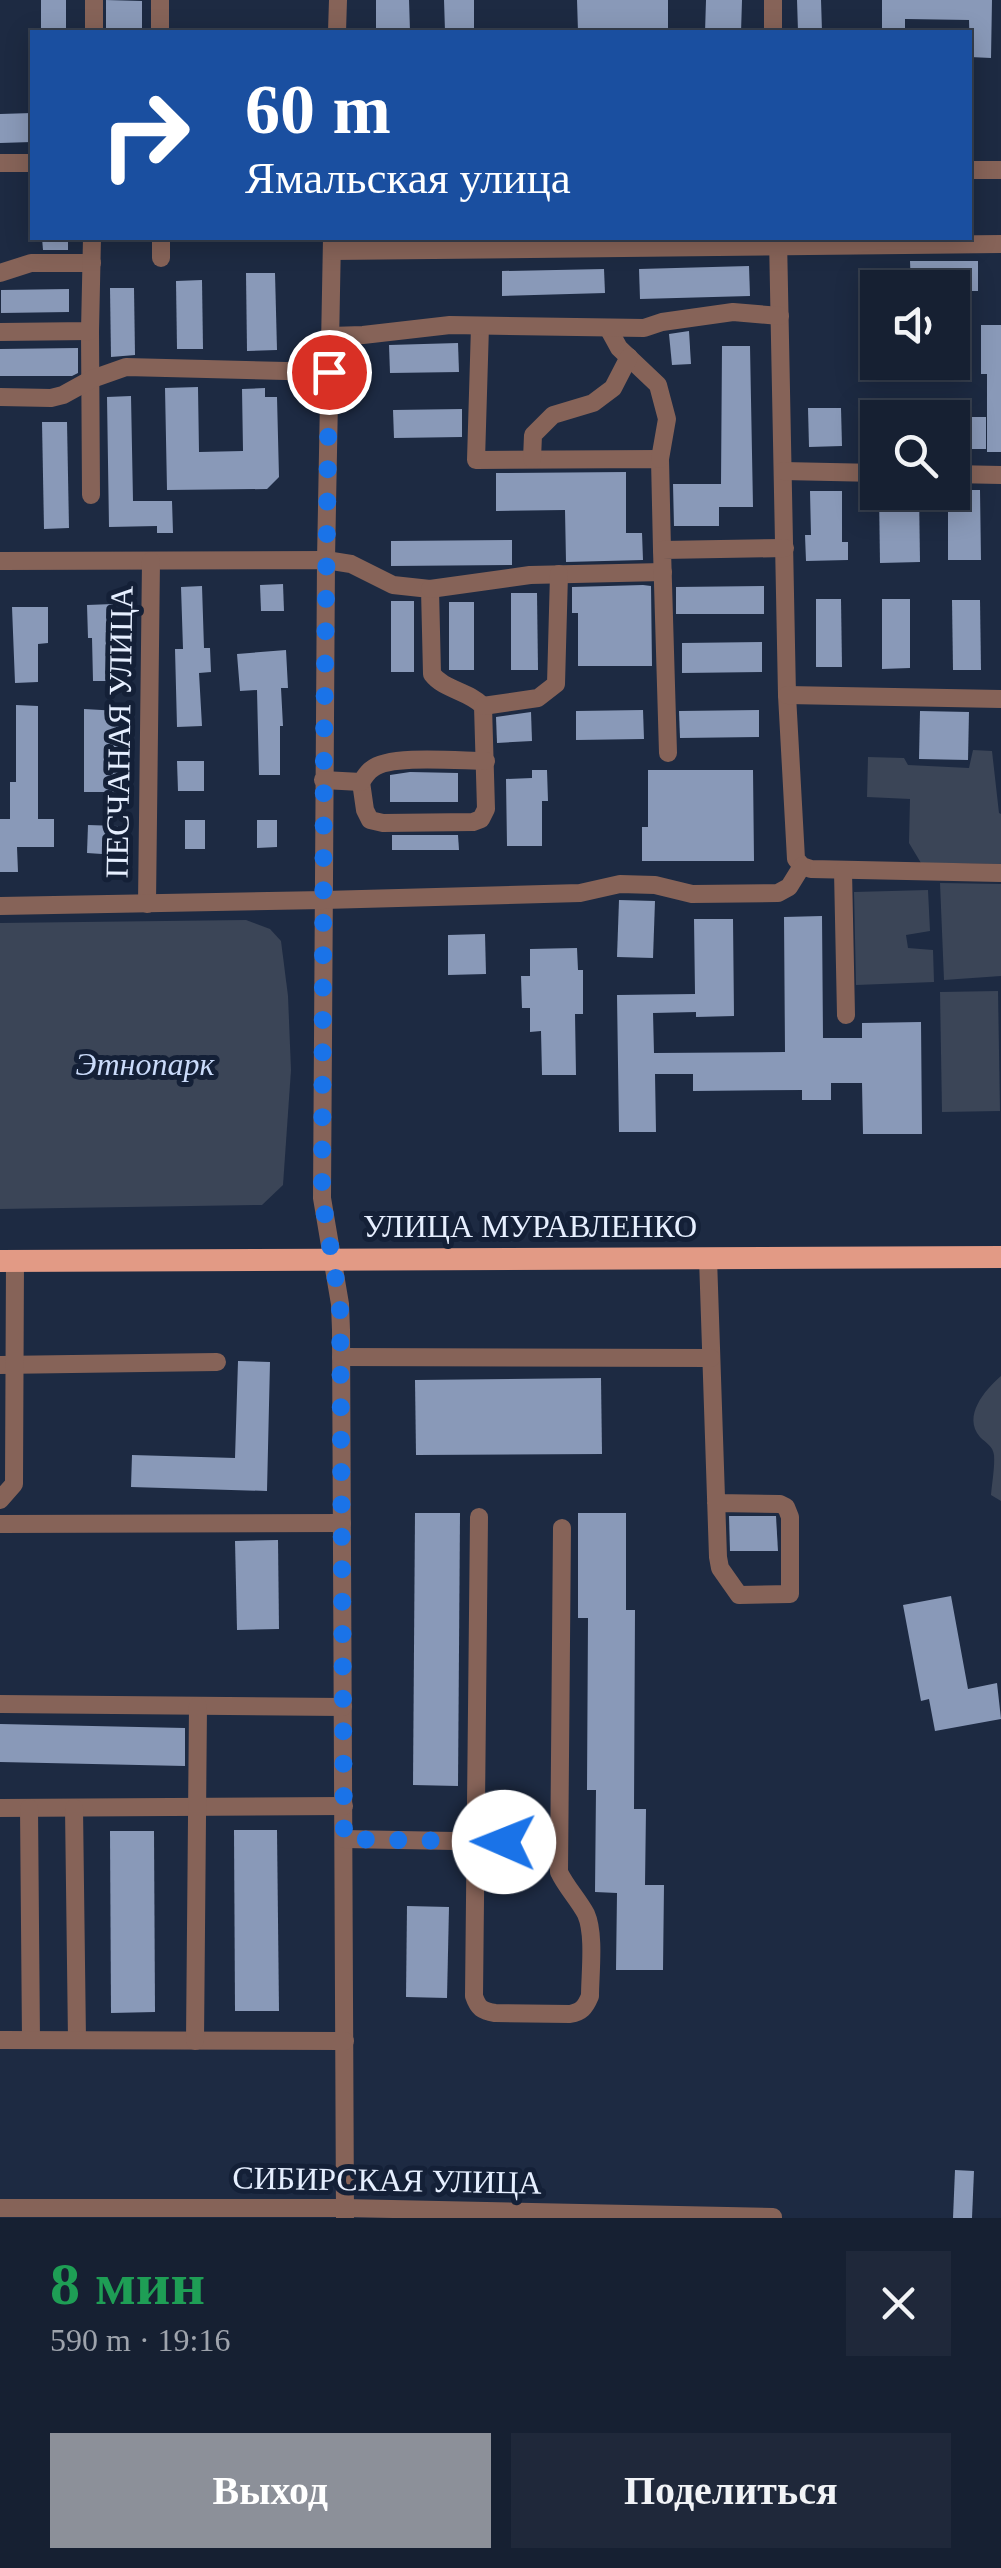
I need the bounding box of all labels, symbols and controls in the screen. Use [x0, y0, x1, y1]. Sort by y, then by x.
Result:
icon: right [80, 70, 210, 200]
text: 60 m [245, 71, 391, 148]
text: Ямальская улица [245, 153, 571, 203]
map controls [860, 270, 970, 510]
button: sound [860, 270, 970, 380]
pin [287, 330, 372, 415]
icon: arrive [302, 345, 357, 400]
button: search [860, 400, 970, 510]
street label: ПЕСЧАНАЯ УЛИЦА [98, 585, 140, 879]
park label: Этнопарк [76, 1046, 215, 1082]
street label: УЛИЦА МУРАВЛЕНКО [363, 1208, 697, 1244]
position arrow [452, 1790, 556, 1894]
street label: СИБИРСКАЯ УЛИЦА [232, 2159, 542, 2201]
text: 8 мин [50, 2251, 205, 2317]
button: close [846, 2251, 951, 2356]
text: 590 m · 19:16 [50, 2322, 230, 2358]
button: Выход [50, 2433, 491, 2548]
button: Поделиться [511, 2433, 951, 2548]

